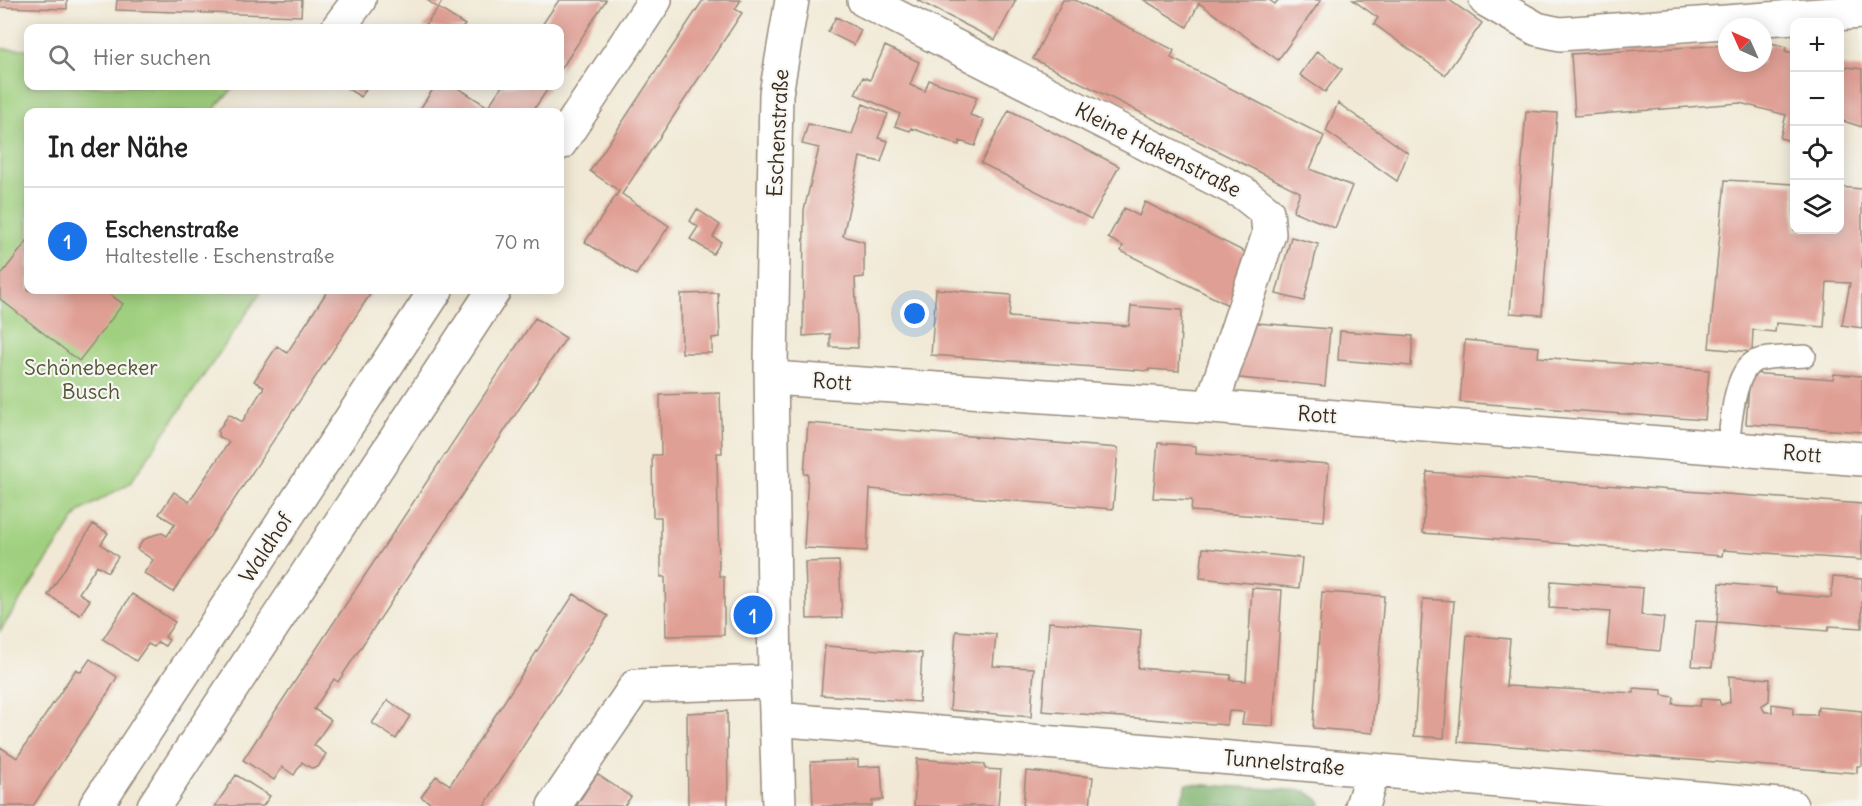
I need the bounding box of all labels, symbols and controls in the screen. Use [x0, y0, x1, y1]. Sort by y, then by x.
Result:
north arrow [1718, 18, 1772, 72]
map controls [1790, 18, 1844, 234]
button: + [1790, 18, 1844, 72]
search box [24, 24, 564, 90]
icon: search [45, 41, 78, 74]
text: Hier suchen [93, 43, 211, 71]
street label: Eschenstraße [761, 68, 794, 198]
button: − [1790, 72, 1844, 126]
street label: Kleine Hakenstraße [1071, 96, 1246, 203]
button: locate [1790, 126, 1844, 180]
text: In der Nähe [48, 131, 188, 164]
button: layers [1790, 180, 1844, 234]
text: Eschenstraße [105, 215, 239, 243]
text: 1 [64, 229, 71, 254]
text: 70 m [495, 229, 540, 254]
text: Haltestelle · Eschenstraße [105, 243, 334, 268]
your location [900, 299, 929, 328]
park label: Schönebecker Busch [24, 354, 158, 405]
street label: Rott [812, 367, 852, 396]
street label: Rott [1297, 400, 1337, 429]
street label: Rott [1781, 438, 1823, 469]
street label: Waldhof [233, 507, 299, 588]
pin: 1 [734, 592, 772, 638]
street label: Tunnelstraße [1222, 744, 1346, 781]

